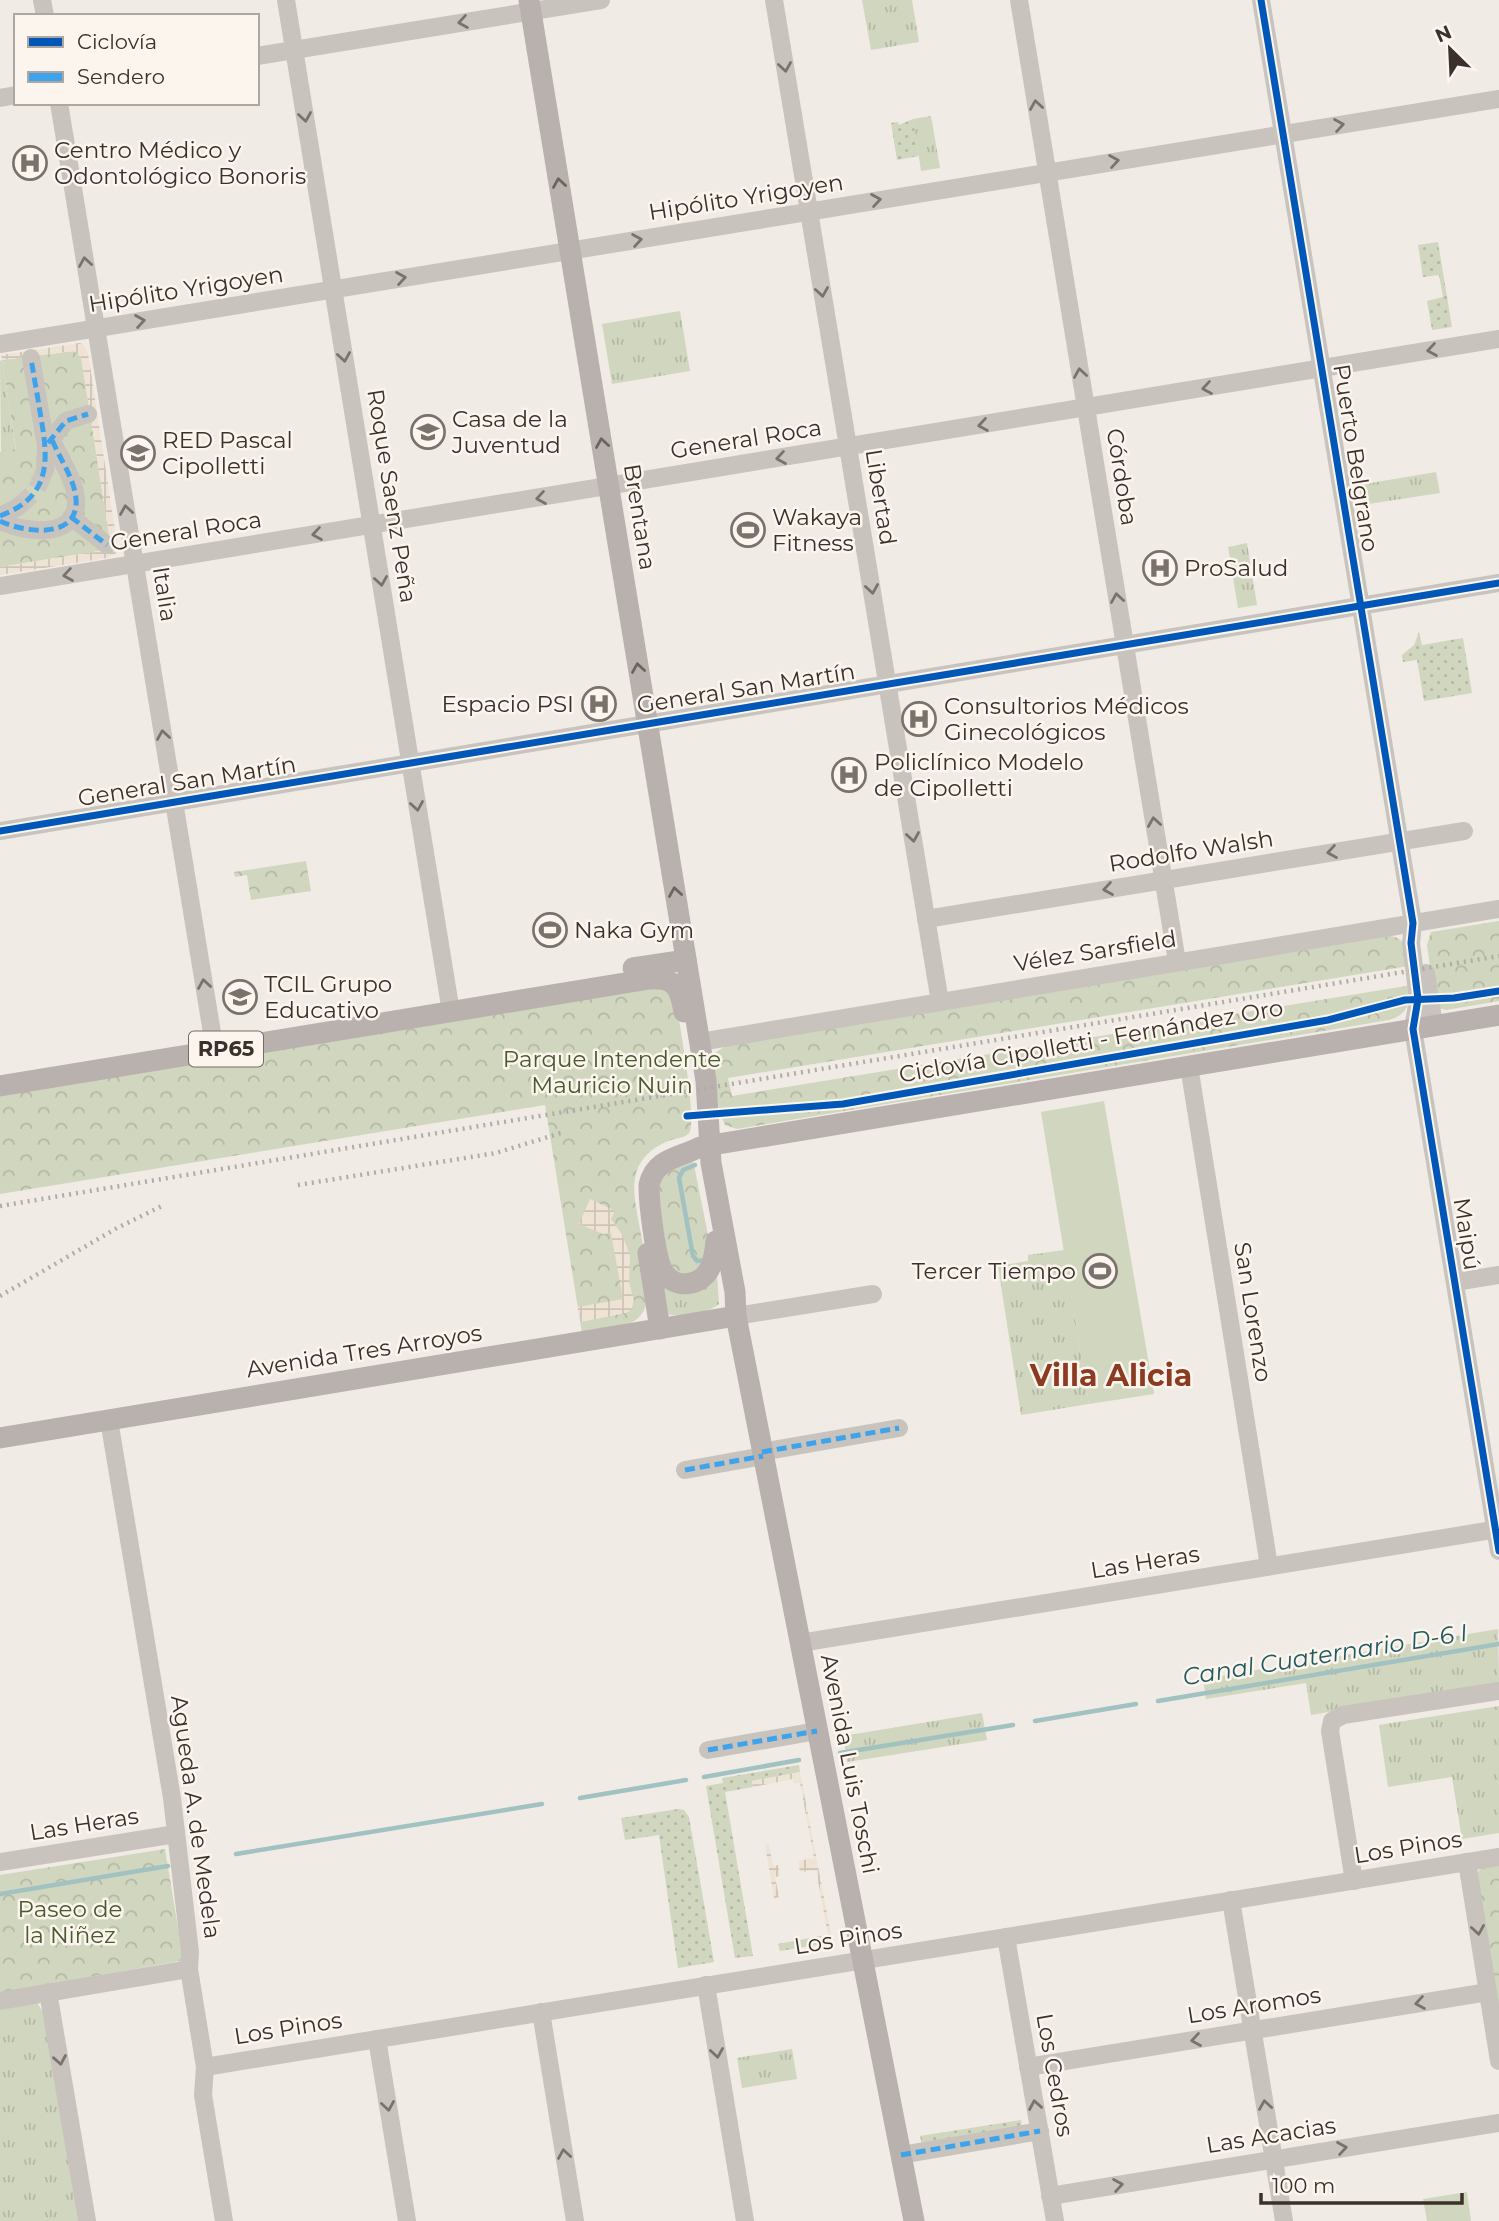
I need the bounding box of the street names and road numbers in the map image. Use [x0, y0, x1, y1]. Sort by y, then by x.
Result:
street label: Hipólito Yrigoyen [647, 168, 845, 226]
street label: Hipólito Yrigoyen [87, 260, 285, 318]
street label: Puerto Belgrano [1327, 362, 1385, 554]
street label: Roque Saenz Peña [361, 387, 423, 605]
street label: General Roca [668, 413, 824, 465]
street label: Córdoba [1100, 426, 1144, 528]
street label: Libertad [860, 447, 902, 547]
street label: Brentana [618, 462, 662, 572]
street label: General Roca [108, 505, 264, 557]
street label: Italia [147, 564, 183, 624]
street label: General San Martín [635, 657, 857, 719]
street label: General San Martín [76, 750, 298, 812]
street label: Rodolfo Walsh [1107, 824, 1275, 878]
street label: Vélez Sarsfield [1012, 924, 1178, 978]
street label: Ciclovía Cipolletti - Fernández Oro [897, 993, 1285, 1089]
road number: RP65 [189, 1032, 263, 1066]
street label: Maipú [1447, 1196, 1487, 1272]
street label: San Lorenzo [1228, 1240, 1278, 1384]
street label: Avenida Tres Arroyos [244, 1319, 484, 1383]
street label: Las Heras [1088, 1540, 1202, 1584]
street label: Avenida Luis Toschi [815, 1652, 885, 1876]
street label: Agueda A. de Medela [165, 1694, 227, 1940]
street label: Las Heras [27, 1802, 141, 1846]
street label: Los Pinos [1352, 1825, 1464, 1869]
street label: Los Pinos [792, 1916, 904, 1960]
street label: Los Aromos [1185, 1981, 1323, 2029]
street label: Los Pinos [232, 2006, 344, 2050]
street label: Los Cedros [1030, 2011, 1080, 2139]
street label: Las Acacias [1204, 2111, 1338, 2159]

